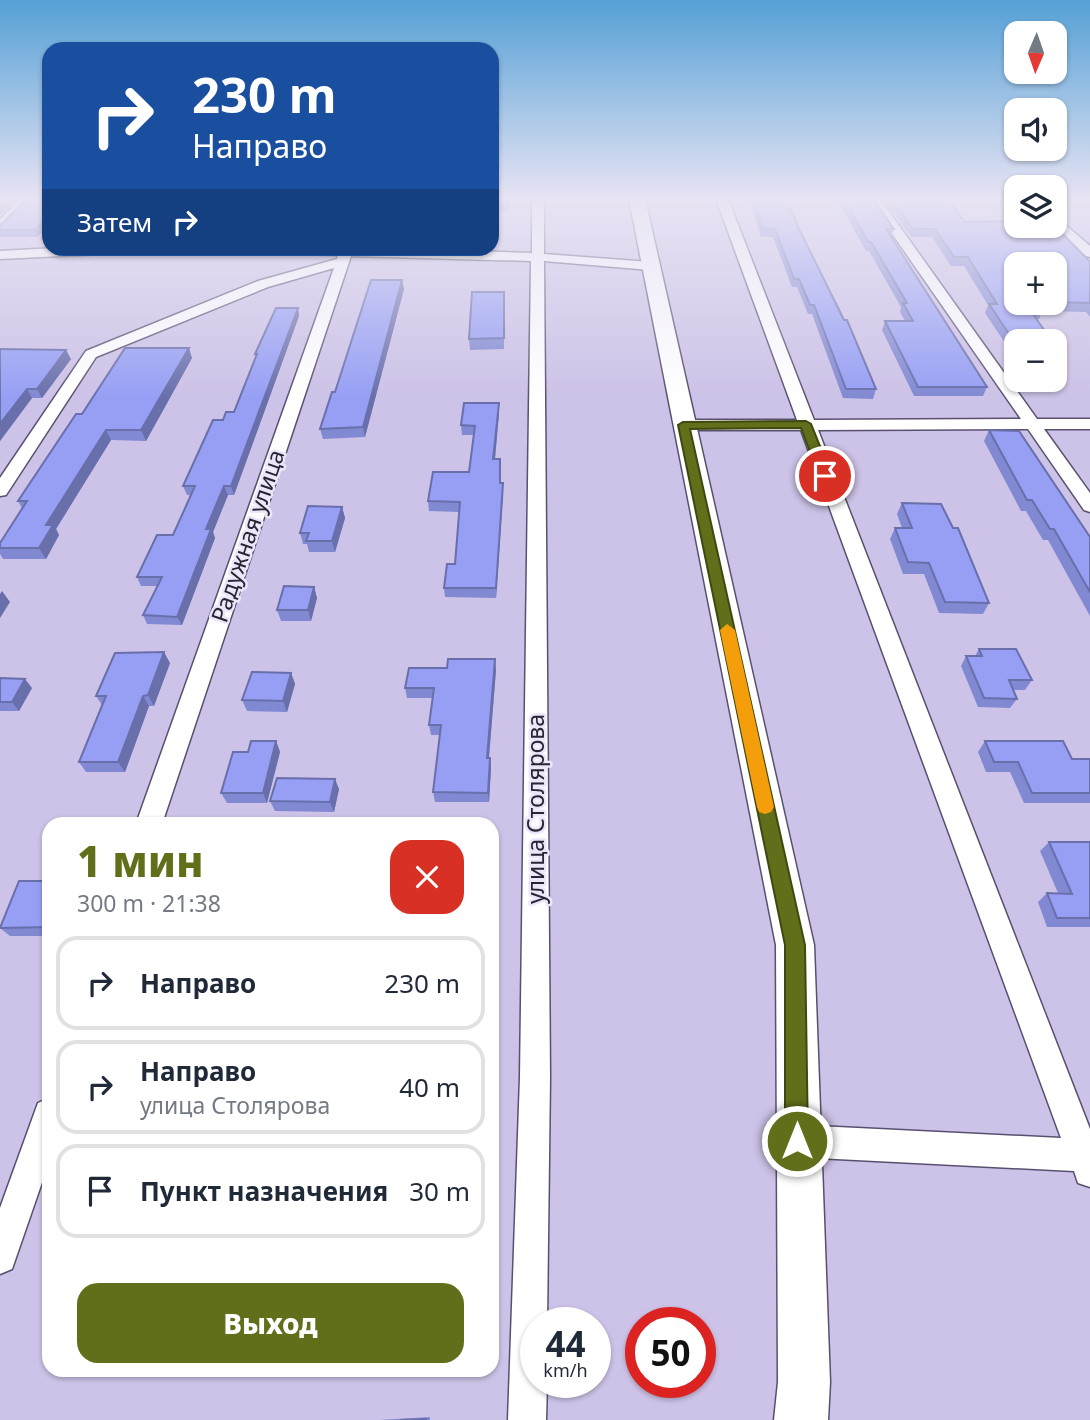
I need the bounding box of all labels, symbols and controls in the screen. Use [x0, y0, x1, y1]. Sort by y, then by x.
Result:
north arrow [1004, 21, 1068, 84]
map controls [1004, 21, 1067, 392]
text: 230 m [192, 61, 337, 127]
icon: right [77, 70, 168, 161]
button: sound [1004, 98, 1067, 161]
text: Направо [192, 124, 327, 167]
button: layers [1004, 175, 1067, 238]
icon: right [166, 203, 204, 241]
text: Затем [77, 204, 152, 240]
button: + [1004, 252, 1067, 315]
button: − [1004, 329, 1067, 392]
street label: Радужная улица [203, 445, 292, 626]
pin [795, 446, 855, 506]
icon: arrive [806, 457, 844, 495]
street label: улица Столярова [519, 714, 551, 904]
text: 1 мин [77, 832, 204, 889]
button: close [390, 840, 464, 914]
text: 300 m · 21:38 [77, 887, 221, 919]
icon: right [81, 964, 119, 1002]
text: Направо [140, 965, 256, 1001]
text: 230 m [384, 965, 460, 1001]
text: Направо [140, 1053, 256, 1089]
icon: right [81, 1068, 119, 1106]
text: 40 m [399, 1069, 460, 1105]
text: улица Столярова [140, 1089, 330, 1121]
position arrow [760, 1104, 834, 1178]
icon: arrive [81, 1172, 119, 1210]
text: Пункт назначения [140, 1173, 388, 1209]
text: 30 m [409, 1173, 470, 1209]
button: Выход [77, 1283, 464, 1363]
speed limit sign: 50 [625, 1307, 716, 1398]
text: 44 [545, 1320, 586, 1367]
text: km/h [543, 1358, 588, 1382]

